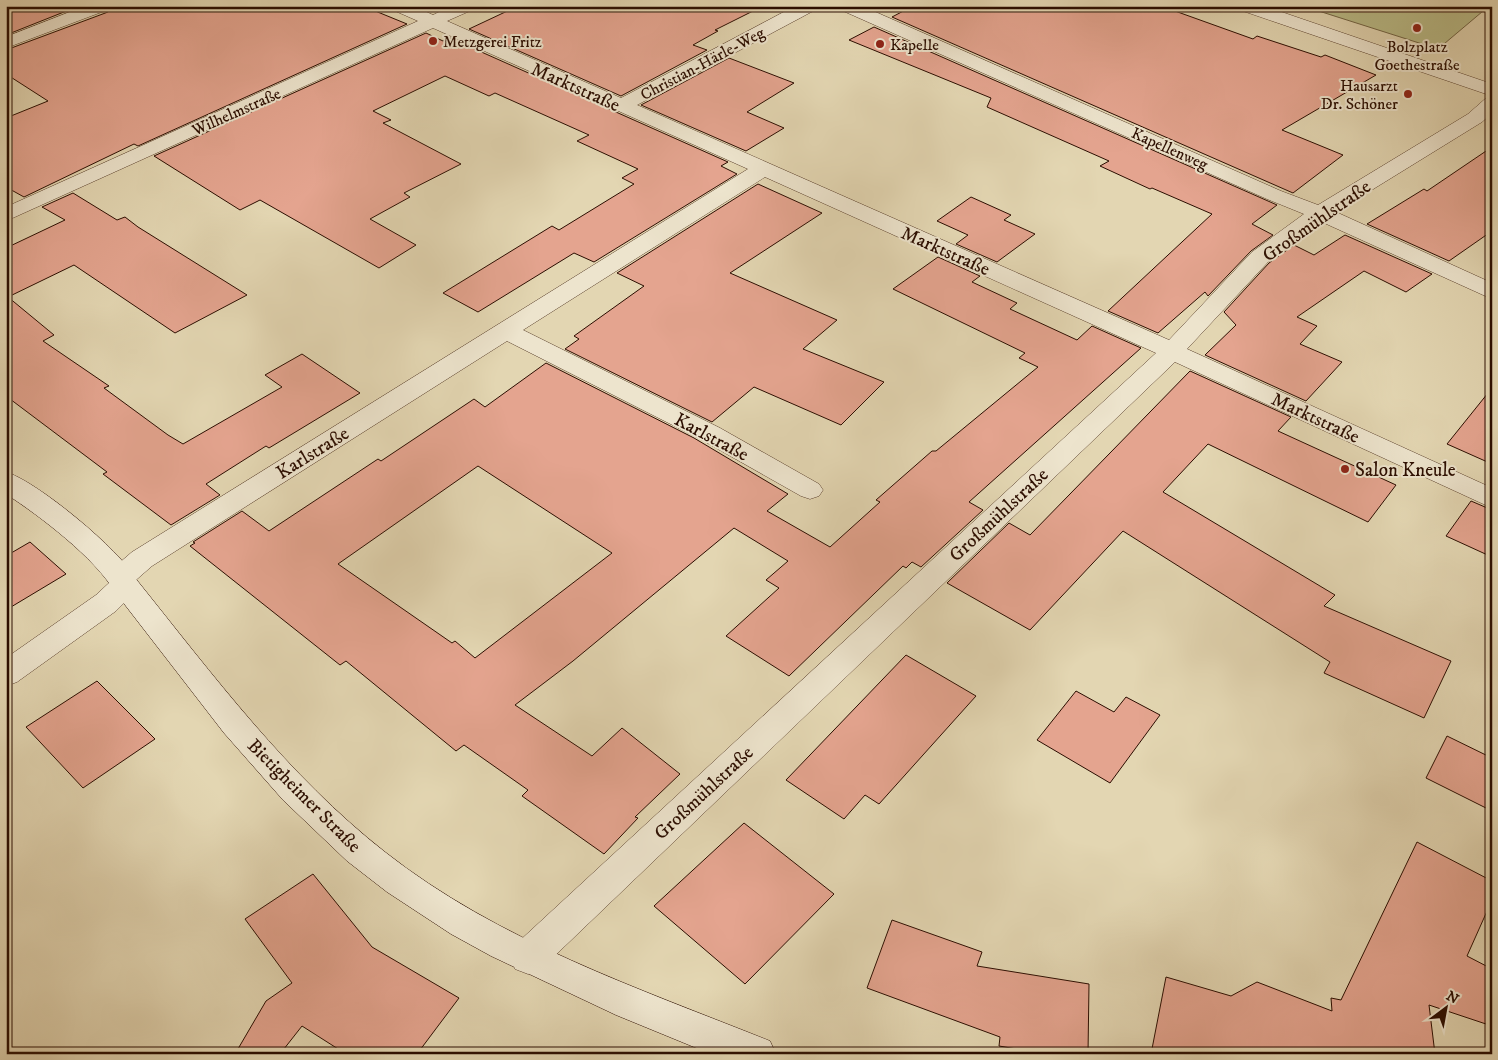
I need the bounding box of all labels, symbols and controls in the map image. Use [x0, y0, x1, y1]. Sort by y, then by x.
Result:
marker: Bolzplatz Goethestraße [1411, 22, 1423, 34]
street label: Christian-Härle-Weg [637, 23, 768, 105]
place label: Metzgerei Fritz [443, 32, 542, 52]
marker: Metzgerei Fritz [427, 35, 439, 47]
place label: Kapelle [890, 35, 939, 55]
place label: Bolzplatz Goethestraße [1374, 37, 1460, 75]
marker: Kapelle [874, 38, 886, 50]
street label: Marktstraße [527, 58, 623, 117]
place label: Hausarzt Dr. Schöner [1321, 76, 1398, 114]
street label: Wilhelmstraße [188, 83, 284, 141]
marker: Hausarzt Dr. Schöner [1402, 88, 1414, 100]
street label: Kapellenweg [1128, 123, 1211, 175]
street label: Großmühlstraße [1258, 175, 1376, 267]
street label: Marktstraße [897, 222, 993, 281]
street label: Marktstraße [1268, 388, 1363, 449]
street label: Karlstraße [670, 408, 753, 467]
street label: Karlstraße [272, 422, 353, 484]
place label: Salon Kneule [1355, 459, 1456, 482]
street label: Großmühlstraße [945, 463, 1053, 567]
marker: Salon Kneule [1339, 463, 1351, 475]
street label: Bietigheimer Straße [242, 734, 366, 858]
street label: Großmühlstraße [650, 741, 758, 845]
north arrow [1420, 982, 1470, 1032]
text: N [1443, 987, 1462, 1009]

